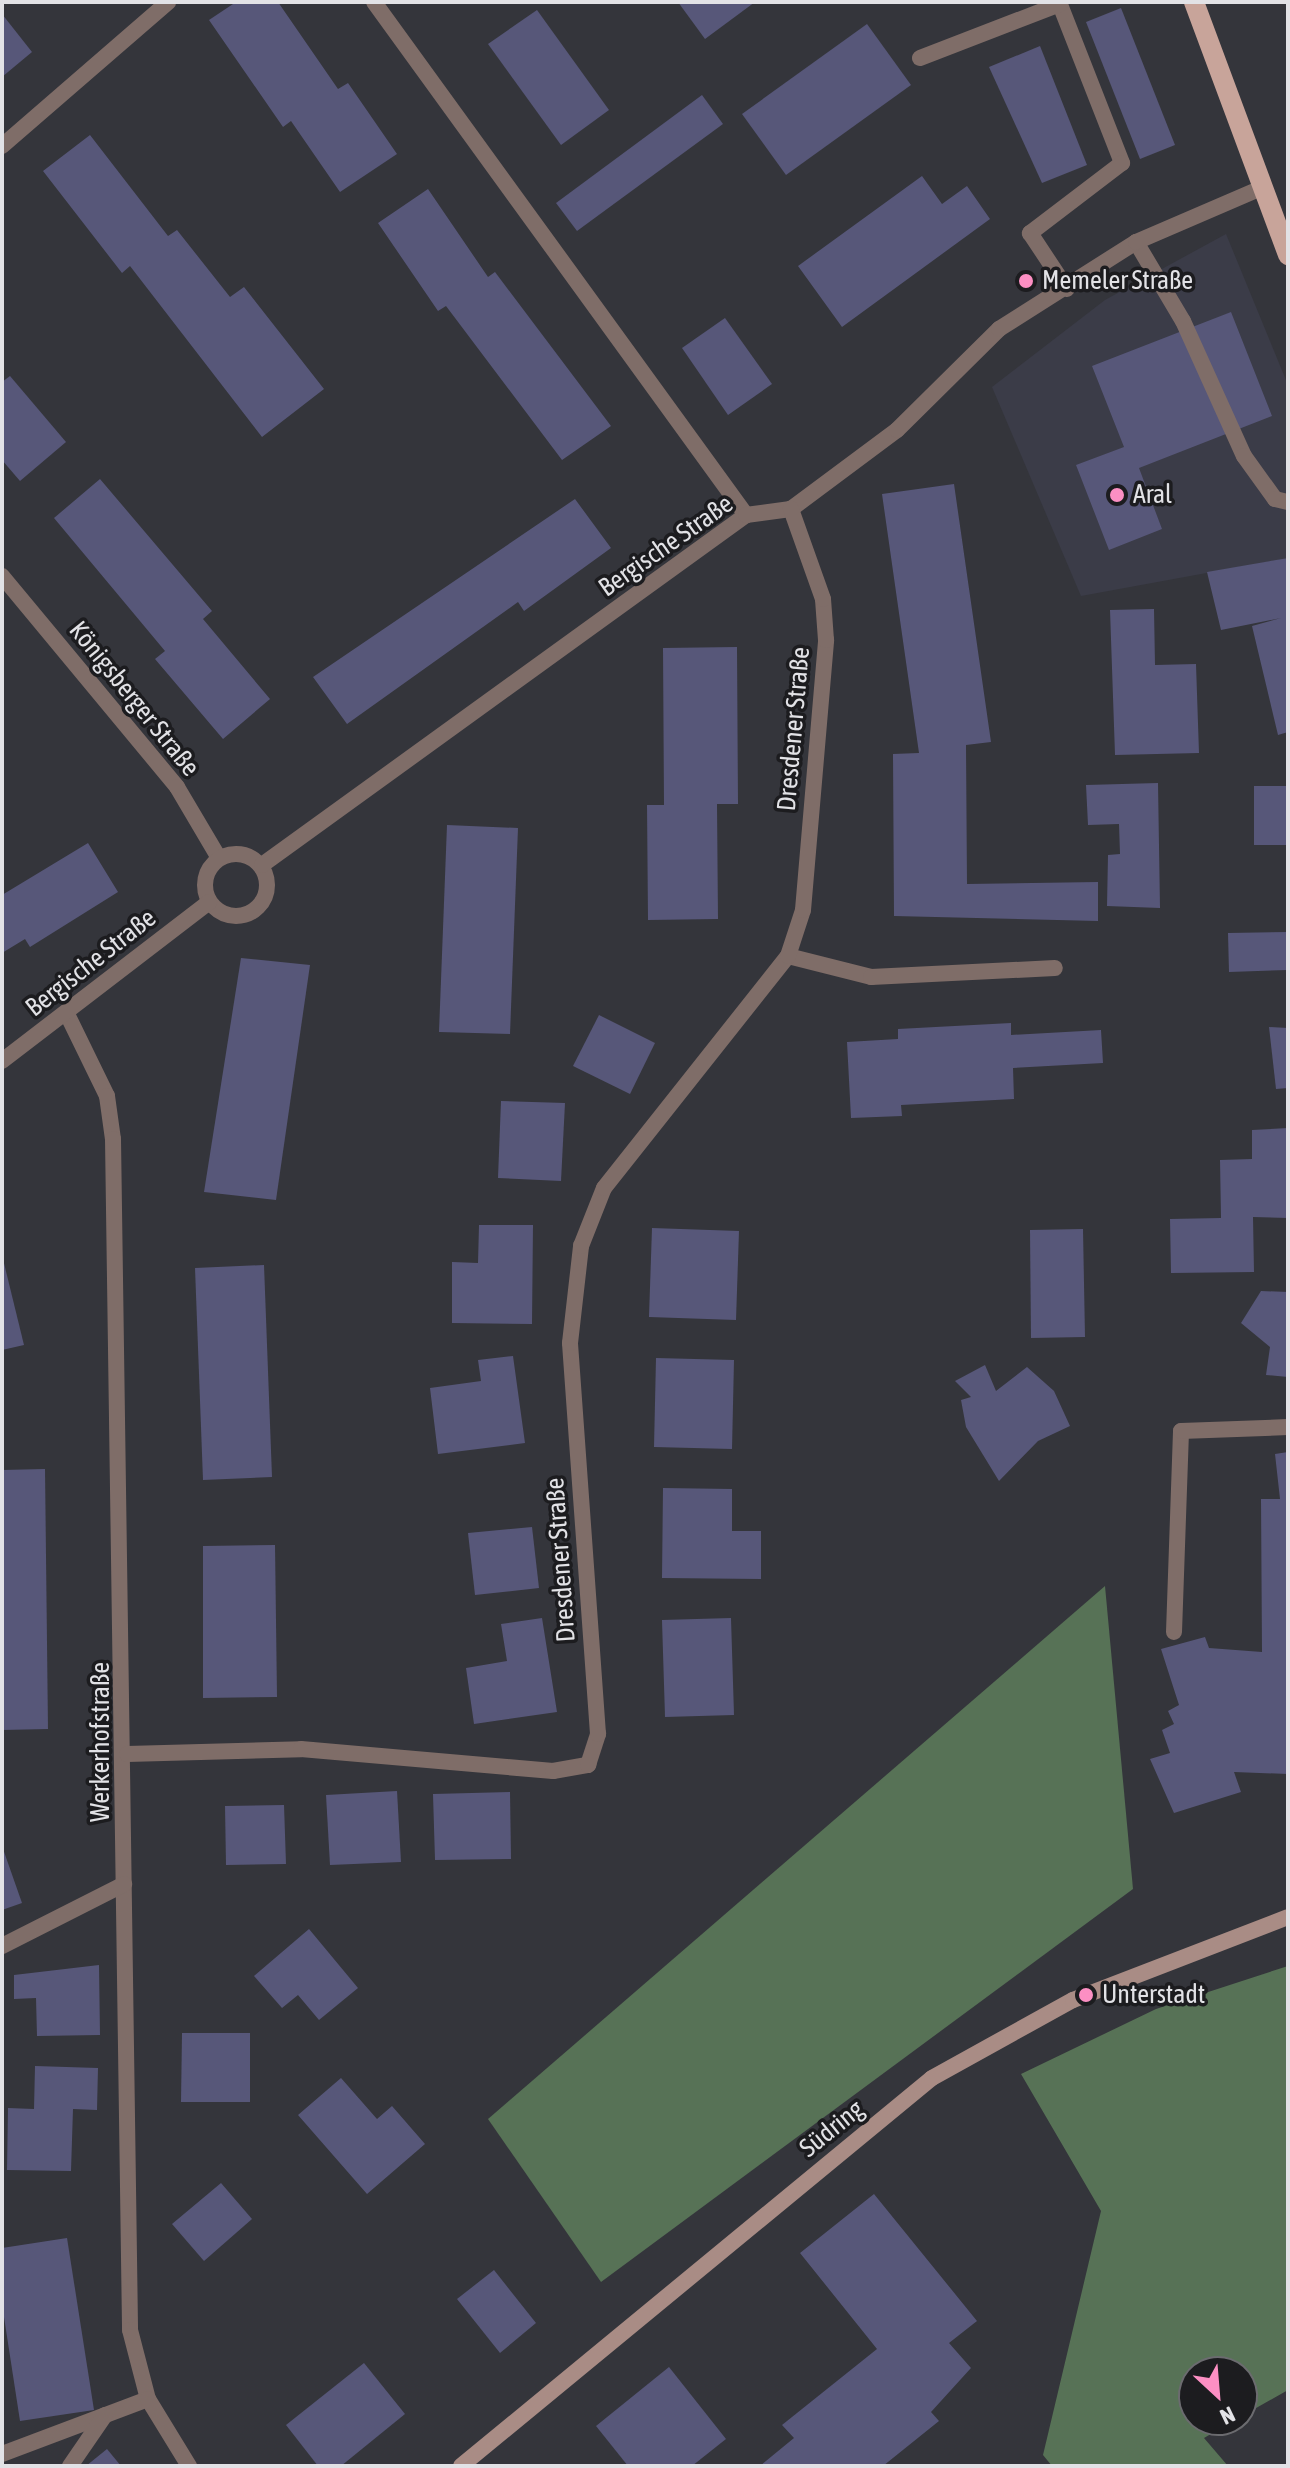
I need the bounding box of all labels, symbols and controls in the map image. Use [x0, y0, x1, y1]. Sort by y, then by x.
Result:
place label: Memeler Straße [1042, 265, 1193, 297]
marker: Memeler Straße [1017, 272, 1035, 290]
place label: Aral [1133, 479, 1172, 511]
marker: Aral [1108, 486, 1126, 504]
street label: Bergische Straße [593, 488, 739, 604]
street label: Königsberger Straße [62, 615, 206, 783]
street label: Dresdener Straße [771, 646, 817, 812]
street label: Bergische Straße [20, 902, 162, 1024]
street label: Dresdener Straße [540, 1477, 582, 1643]
street label: Werkerhofstraße [85, 1662, 117, 1822]
place label: Unterstadt [1102, 1979, 1205, 2011]
marker: Unterstadt [1077, 1986, 1095, 2004]
street label: Südring [794, 2094, 870, 2164]
north arrow [1178, 2356, 1258, 2436]
text: N [1216, 2401, 1239, 2430]

